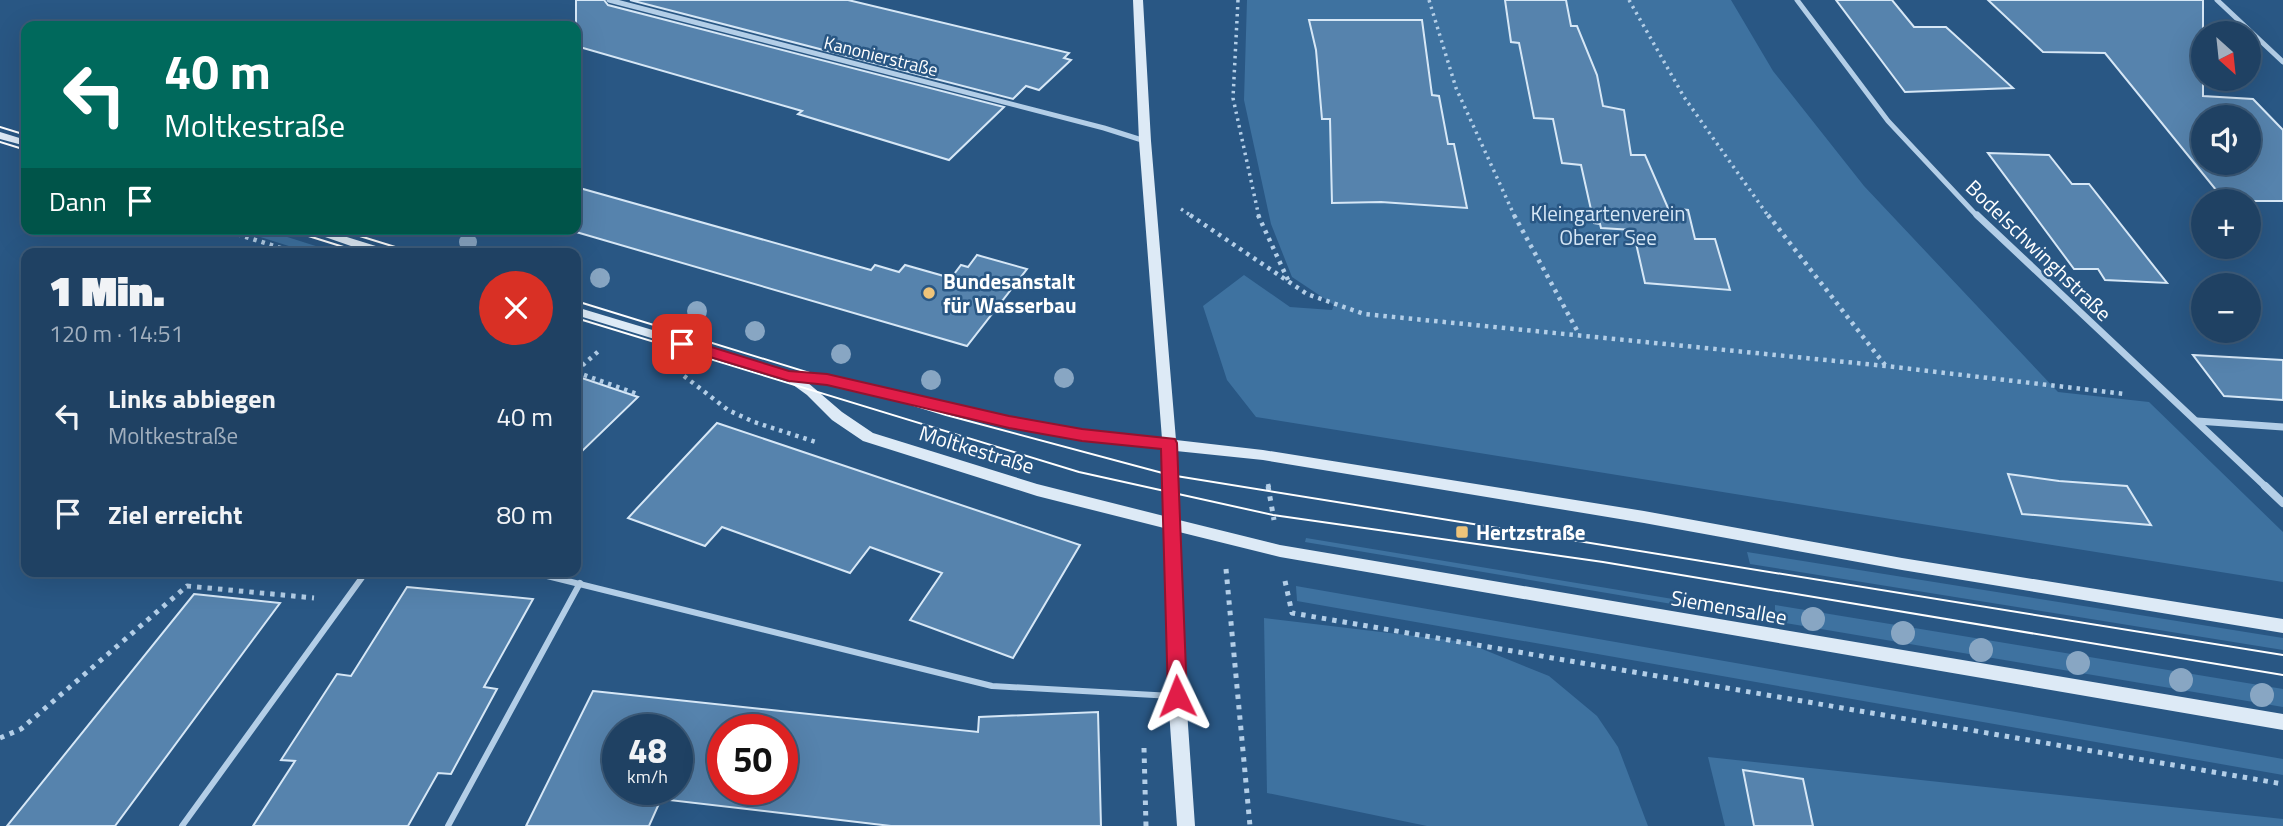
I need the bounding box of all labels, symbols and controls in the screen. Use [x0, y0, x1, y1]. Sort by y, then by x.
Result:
north arrow [2191, 21, 2261, 91]
map controls [2191, 21, 2261, 343]
street label: Kanonierstraße [821, 29, 941, 83]
text: 40 m [164, 33, 271, 108]
icon: left [49, 49, 140, 140]
text: Moltkestraße [164, 101, 345, 149]
button: sound [2191, 105, 2261, 175]
street label: Bodelschwinghstraße [1959, 172, 2119, 328]
text: Dann [49, 182, 107, 221]
icon: arrive [121, 182, 159, 220]
button: + [2191, 189, 2261, 259]
park label: Kleingartenverein Oberer See [1530, 197, 1686, 253]
text: 1 Min. [49, 258, 165, 322]
place label: Bundesanstalt für Wasserbau [943, 265, 1077, 321]
button: close [479, 271, 553, 345]
button: − [2191, 273, 2261, 343]
marker: Bundesanstalt für Wasserbau [921, 285, 937, 301]
pin [652, 314, 712, 374]
text: 120 m · 14:51 [49, 316, 184, 351]
icon: arrive [663, 325, 701, 363]
text: Links abbiegen [108, 379, 276, 418]
icon: left [49, 397, 87, 435]
text: 40 m [496, 397, 553, 436]
street label: Moltkestraße [916, 416, 1038, 482]
text: Moltkestraße [108, 418, 238, 453]
icon: arrive [49, 495, 87, 533]
text: Ziel erreicht [108, 495, 243, 534]
text: 80 m [496, 495, 553, 534]
place label: Hertzstraße [1476, 516, 1585, 548]
marker: Hertzstraße [1454, 524, 1470, 540]
street label: Siemensallee [1668, 581, 1790, 633]
position arrow [1140, 659, 1214, 733]
speed limit sign: 50 [707, 714, 798, 805]
text: 48 [628, 723, 667, 777]
text: km/h [627, 763, 668, 790]

